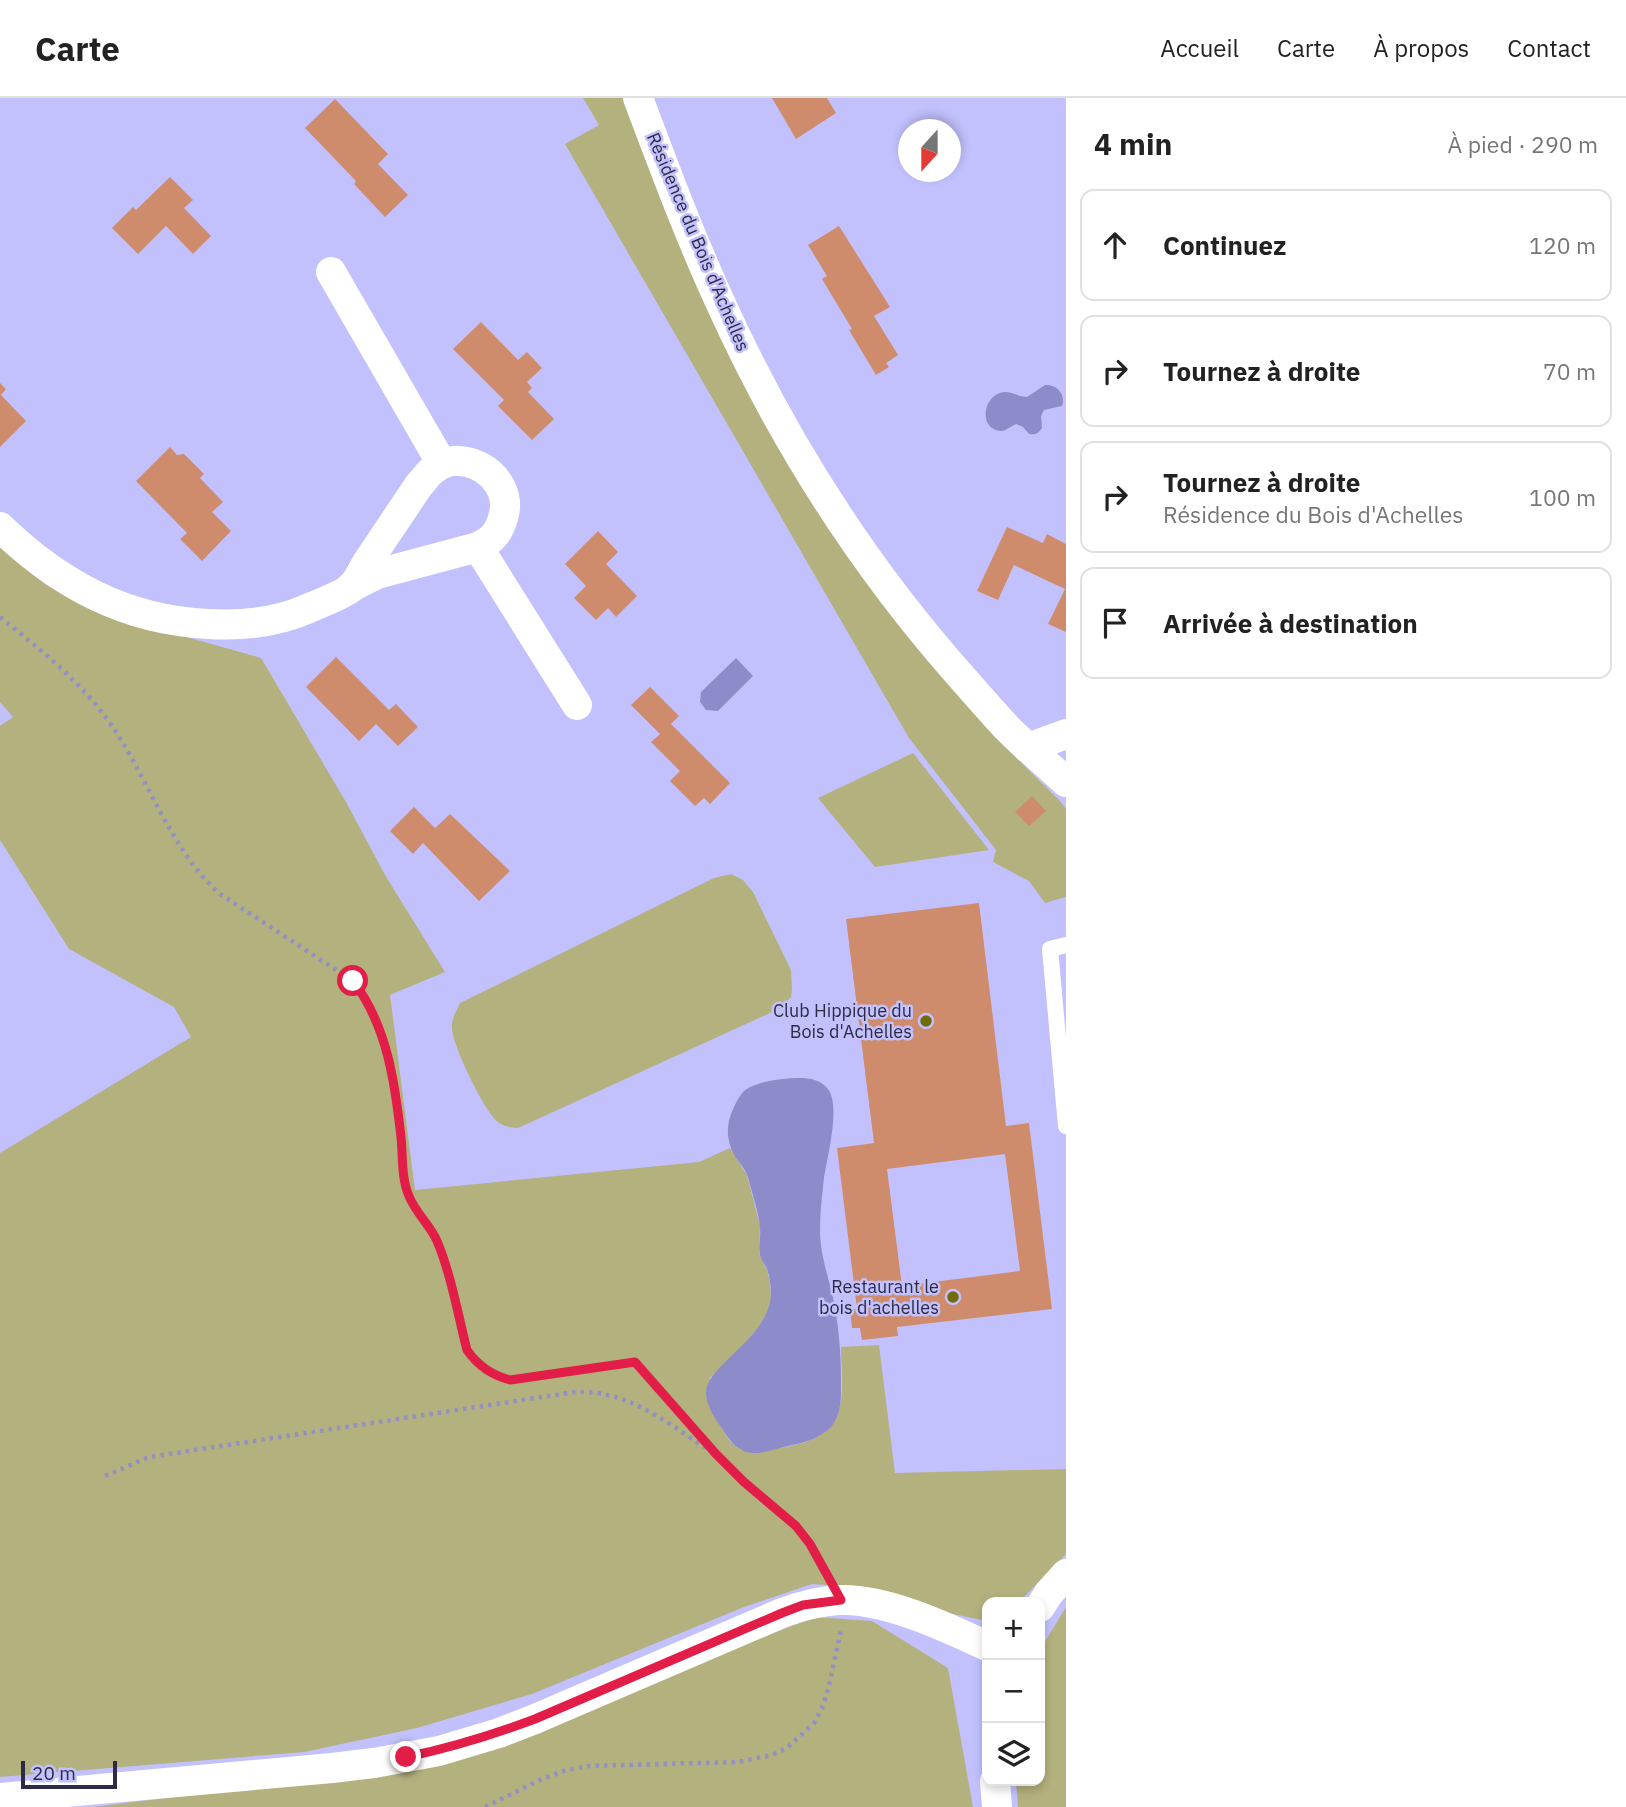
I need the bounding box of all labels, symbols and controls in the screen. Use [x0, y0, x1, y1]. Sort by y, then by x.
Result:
text: Carte [35, 27, 120, 70]
text: Accueil [1160, 32, 1239, 64]
text: Carte [1277, 32, 1335, 64]
text: À propos [1373, 32, 1469, 64]
text: Contact [1507, 32, 1591, 64]
north arrow [898, 119, 961, 182]
text: 4 min [1094, 124, 1172, 163]
street label: Résidence du Bois d'Achelles [642, 129, 755, 355]
text: À pied · 290 m [1448, 129, 1598, 159]
icon: ahead [1096, 226, 1134, 264]
text: Continuez [1163, 228, 1286, 262]
text: 120 m [1529, 230, 1596, 260]
icon: right [1096, 352, 1134, 390]
text: Tournez à droite [1163, 354, 1360, 388]
text: 70 m [1543, 356, 1596, 386]
text: Tournez à droite [1163, 465, 1360, 499]
icon: right [1096, 478, 1134, 516]
text: 100 m [1529, 482, 1596, 512]
text: Résidence du Bois d'Achelles [1163, 499, 1464, 529]
icon: arrive [1096, 604, 1134, 642]
text: Arrivée à destination [1163, 606, 1418, 640]
route start [337, 965, 368, 996]
place label: Club Hippique du Bois d'Achelles [773, 999, 912, 1043]
marker: Club Hippique du Bois d'Achelles [918, 1013, 934, 1029]
place label: Restaurant le bois d'achelles [819, 1275, 939, 1319]
marker: Restaurant le bois d'achelles [945, 1289, 961, 1305]
map controls [982, 1597, 1045, 1786]
button: + [982, 1597, 1045, 1660]
button: − [982, 1660, 1045, 1723]
button: layers [982, 1723, 1045, 1786]
route end [390, 1741, 421, 1772]
scale bar [21, 1758, 117, 1790]
text: 20 m [32, 1761, 76, 1785]

